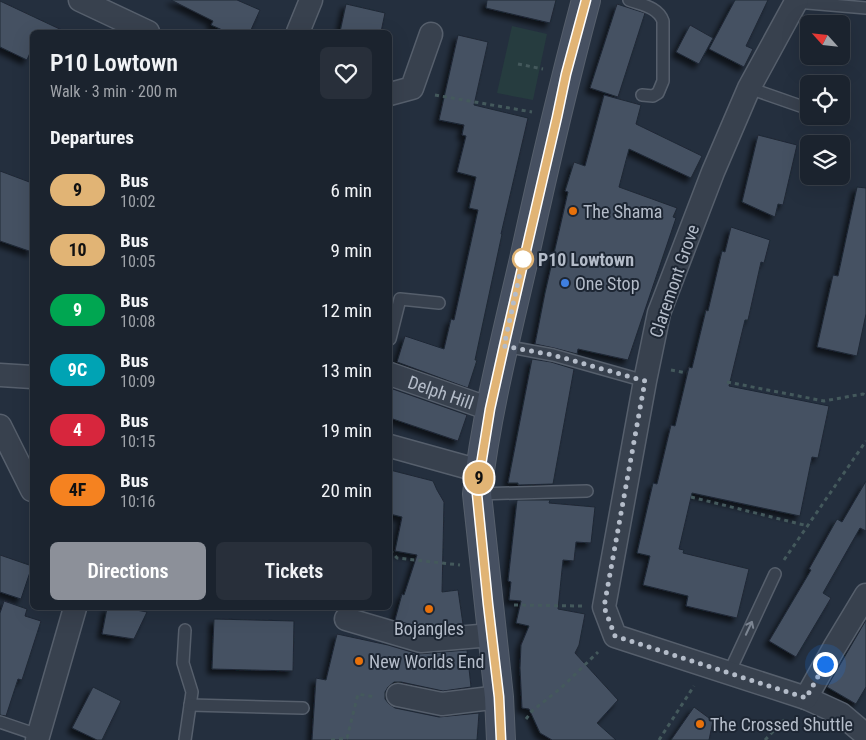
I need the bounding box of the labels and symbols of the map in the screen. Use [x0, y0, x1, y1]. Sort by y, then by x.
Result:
north arrow [800, 15, 850, 65]
place label: The Shama [583, 201, 662, 222]
marker: The Shama [567, 205, 579, 217]
street label: Claremont Grove [645, 222, 703, 340]
marker: P10 Lowtown [512, 248, 534, 270]
place label: P10 Lowtown [538, 249, 634, 270]
place label: One Stop [575, 273, 640, 294]
marker: One Stop [559, 277, 571, 289]
street label: Delph Hill [405, 371, 477, 413]
line badge: 9 [463, 462, 495, 494]
marker: Bojangles [423, 603, 435, 615]
place label: Bojangles [394, 618, 464, 639]
one-way arrow [745, 621, 755, 636]
place label: New Worlds End [369, 651, 484, 672]
your location [813, 652, 838, 677]
marker: New Worlds End [353, 655, 365, 667]
place label: The Crossed Shuttle [710, 714, 853, 735]
marker: The Crossed Shuttle [694, 718, 706, 730]

